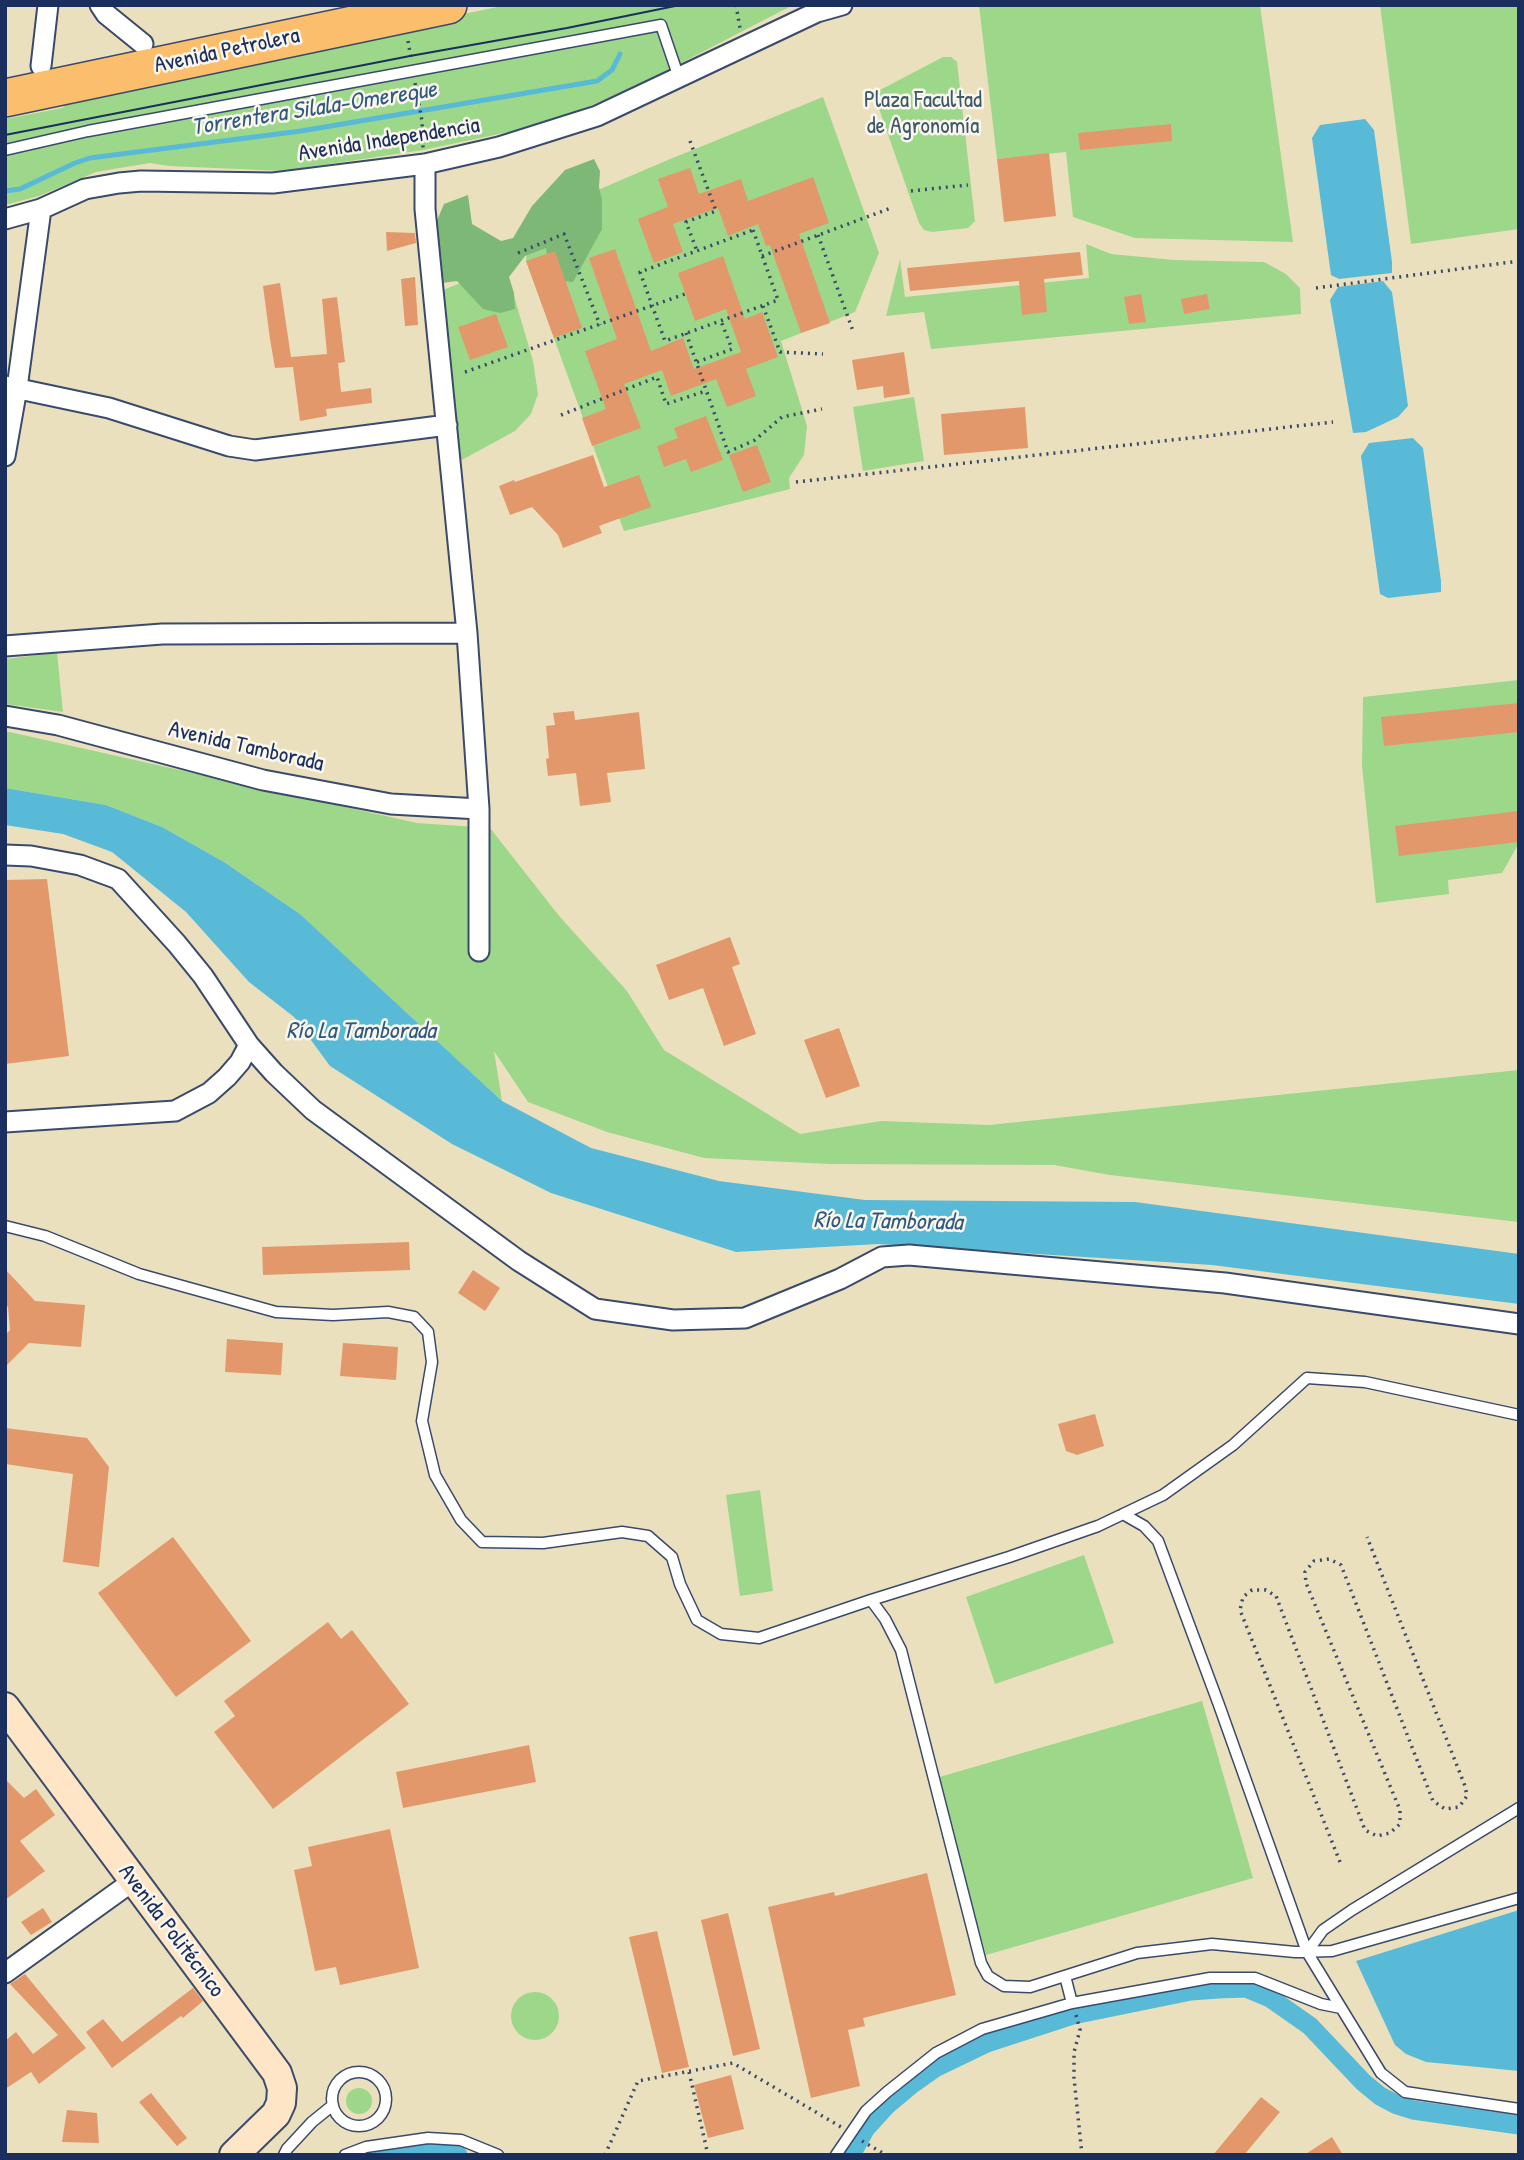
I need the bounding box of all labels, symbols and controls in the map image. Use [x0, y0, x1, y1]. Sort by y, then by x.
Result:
street label: Avenida Petrolera [152, 22, 302, 80]
water label: Torrentera Silala-Omereque [189, 75, 439, 143]
park label: Plaza Facultad de Agronomía [864, 87, 982, 141]
street label: Avenida Independencia [296, 112, 482, 168]
street label: Avenida Tamborada [166, 716, 326, 778]
water label: Río La Tamborada [286, 1018, 436, 1046]
water label: Río La Tamborada [813, 1206, 963, 1238]
street label: Avenida Politécnico [112, 1859, 230, 2003]

